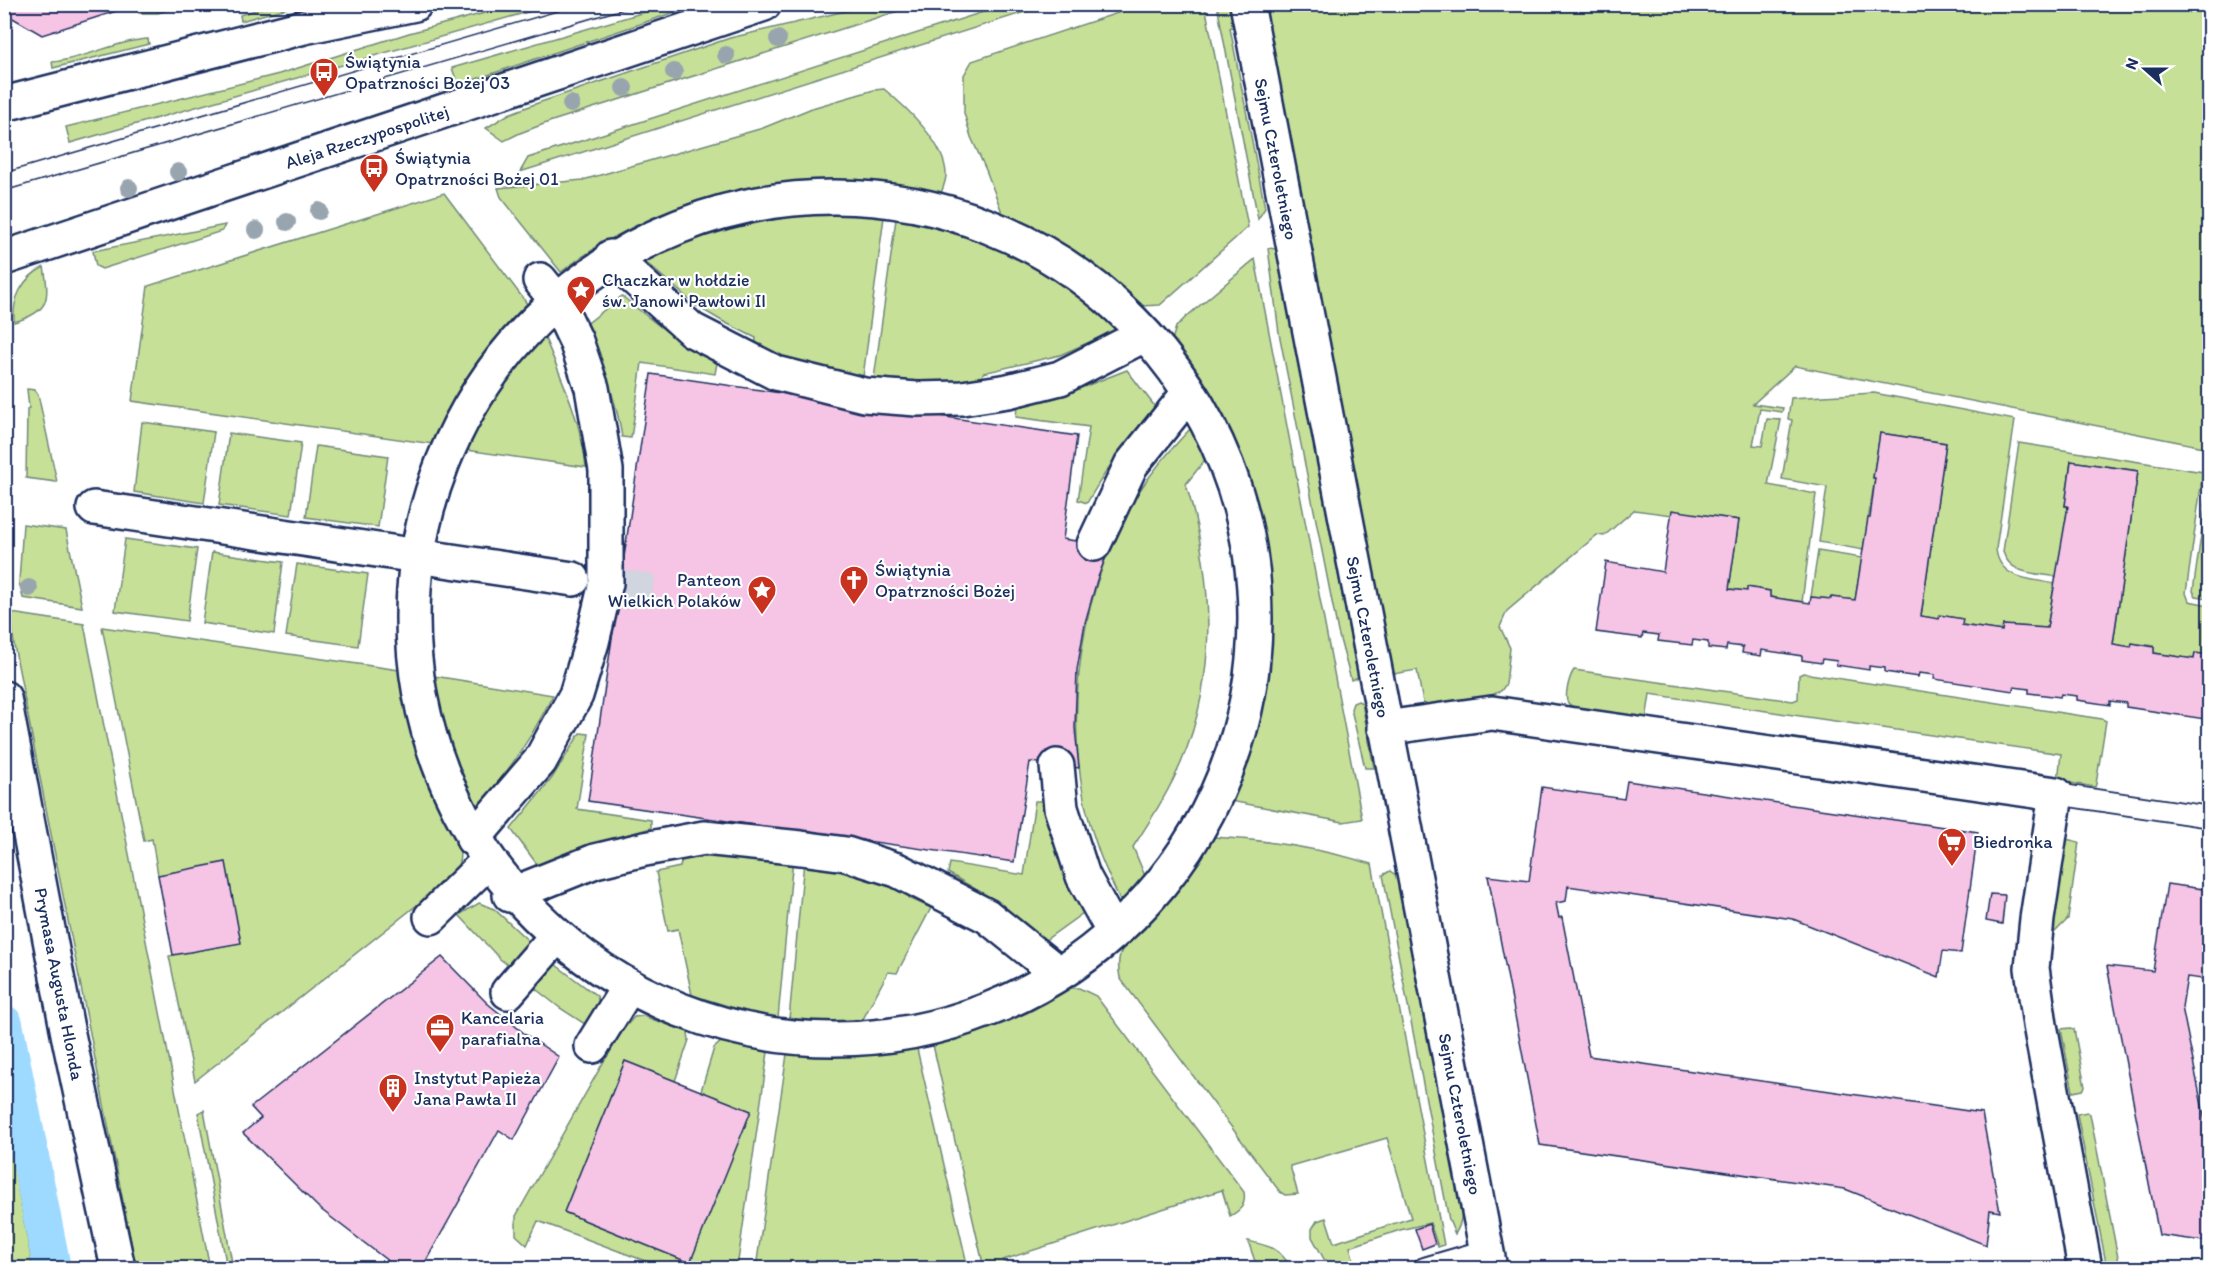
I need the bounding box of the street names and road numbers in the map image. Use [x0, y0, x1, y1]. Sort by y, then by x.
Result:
street label: Sejmu Czteroletniego [1250, 76, 1302, 242]
street label: Aleja Rzeczypospolitej [283, 100, 451, 174]
street label: Sejmu Czteroletniego [1342, 554, 1394, 720]
street label: Prymasa Augusta Hlonda [30, 886, 89, 1083]
street label: Sejmu Czteroletniego [1434, 1031, 1486, 1197]

